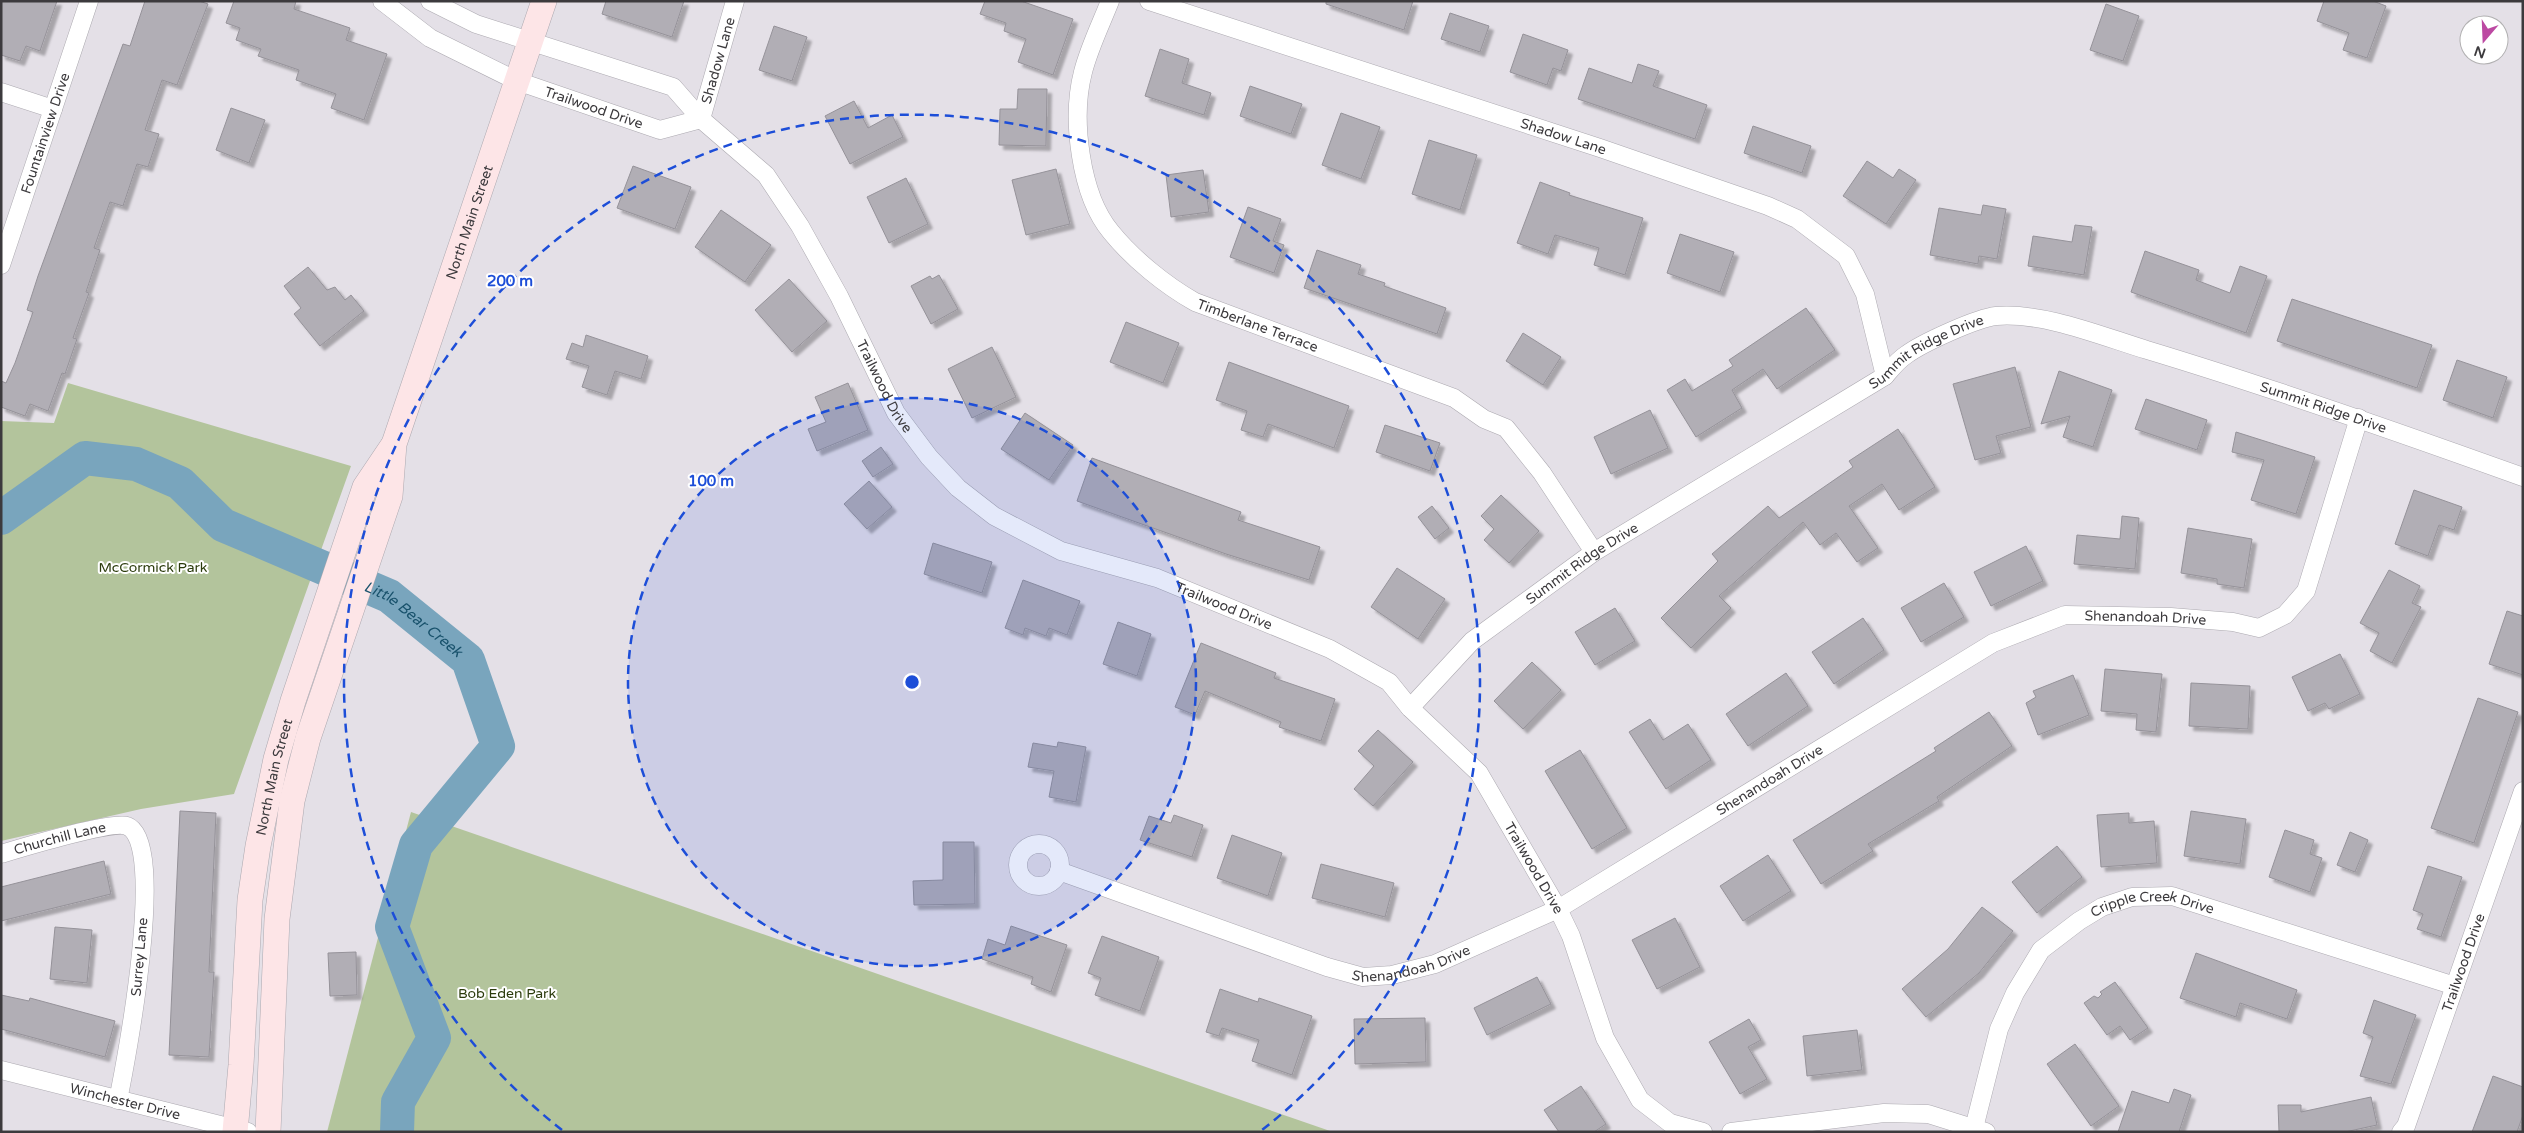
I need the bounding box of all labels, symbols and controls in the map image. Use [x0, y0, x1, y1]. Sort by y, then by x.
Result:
street label: Shadow Lane [698, 15, 739, 106]
north arrow [2459, 15, 2509, 65]
text: N [2472, 42, 2488, 62]
street label: Fountainview Drive [17, 71, 74, 196]
street label: Trailwood Drive [542, 83, 645, 133]
street label: Shadow Lane [1518, 115, 1609, 159]
street label: North Main Street [442, 162, 497, 282]
text: 200 m [487, 272, 533, 290]
street label: Timberlane Terrace [1195, 296, 1321, 356]
street label: Summit Ridge Drive [1866, 311, 1986, 393]
street label: Trailwood Drive [853, 337, 916, 436]
street label: Summit Ridge Drive [2258, 378, 2389, 437]
text: 100 m [688, 472, 734, 490]
street label: Summit Ridge Drive [1523, 519, 1641, 608]
park label: McCormick Park [99, 559, 208, 576]
water label: Little Bear Creek [361, 577, 467, 662]
street label: Trailwood Drive [1173, 579, 1275, 633]
street label: Shenandoah Drive [2085, 607, 2207, 629]
centre of rings [903, 673, 921, 691]
street label: North Main Street [252, 716, 297, 837]
street label: Shenandoah Drive [1713, 741, 1826, 819]
street label: Churchill Lane [12, 819, 107, 859]
street label: Trailwood Drive [1500, 819, 1567, 917]
street label: Cripple Creek Drive [2087, 888, 2216, 921]
street label: Trailwood Drive [2439, 911, 2489, 1014]
street label: Surrey Lane [128, 917, 151, 997]
street label: Shenandoah Drive [1350, 941, 1473, 986]
park label: Bob Eden Park [458, 985, 556, 1002]
street label: Winchester Drive [68, 1080, 182, 1124]

